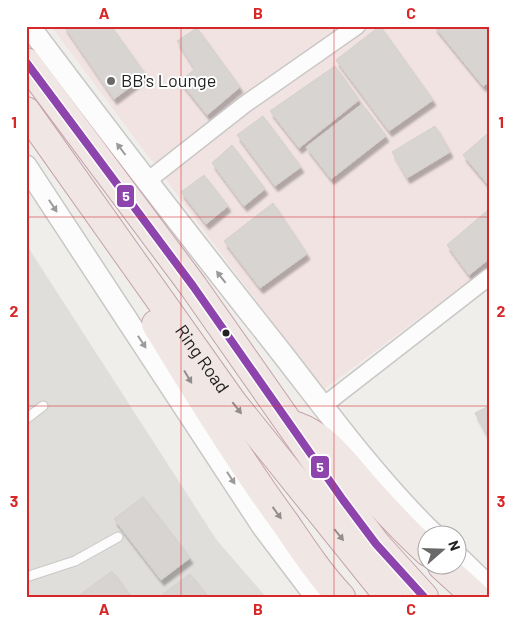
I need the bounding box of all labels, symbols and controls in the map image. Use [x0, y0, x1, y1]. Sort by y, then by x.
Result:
text: A [99, 3, 110, 22]
text: B [253, 3, 263, 22]
text: C [406, 3, 416, 22]
place label: BB's Lounge [121, 69, 216, 91]
marker: BB's Lounge [105, 75, 117, 87]
text: 1 [11, 112, 17, 131]
text: 1 [498, 112, 504, 131]
one-way arrow [116, 142, 126, 156]
line badge: 5 [116, 184, 135, 208]
text: 5 [122, 187, 130, 204]
one-way arrow [49, 199, 58, 213]
one-way arrow [215, 271, 226, 284]
text: 2 [10, 301, 19, 320]
text: 2 [497, 301, 506, 320]
street label: Ring Road [171, 320, 234, 397]
unlabelled marker [221, 328, 231, 338]
one-way arrow [137, 336, 147, 349]
one-way arrow [183, 370, 192, 383]
one-way arrow [232, 401, 243, 414]
line badge: 5 [310, 455, 330, 479]
text: 5 [316, 458, 324, 475]
one-way arrow [226, 472, 236, 485]
text: 3 [10, 491, 18, 510]
text: 3 [497, 491, 505, 510]
one-way arrow [272, 506, 282, 519]
north arrow [418, 526, 468, 576]
one-way arrow [333, 529, 344, 542]
text: N [445, 538, 464, 553]
text: A [99, 599, 110, 618]
text: B [253, 599, 263, 618]
text: C [406, 599, 416, 618]

